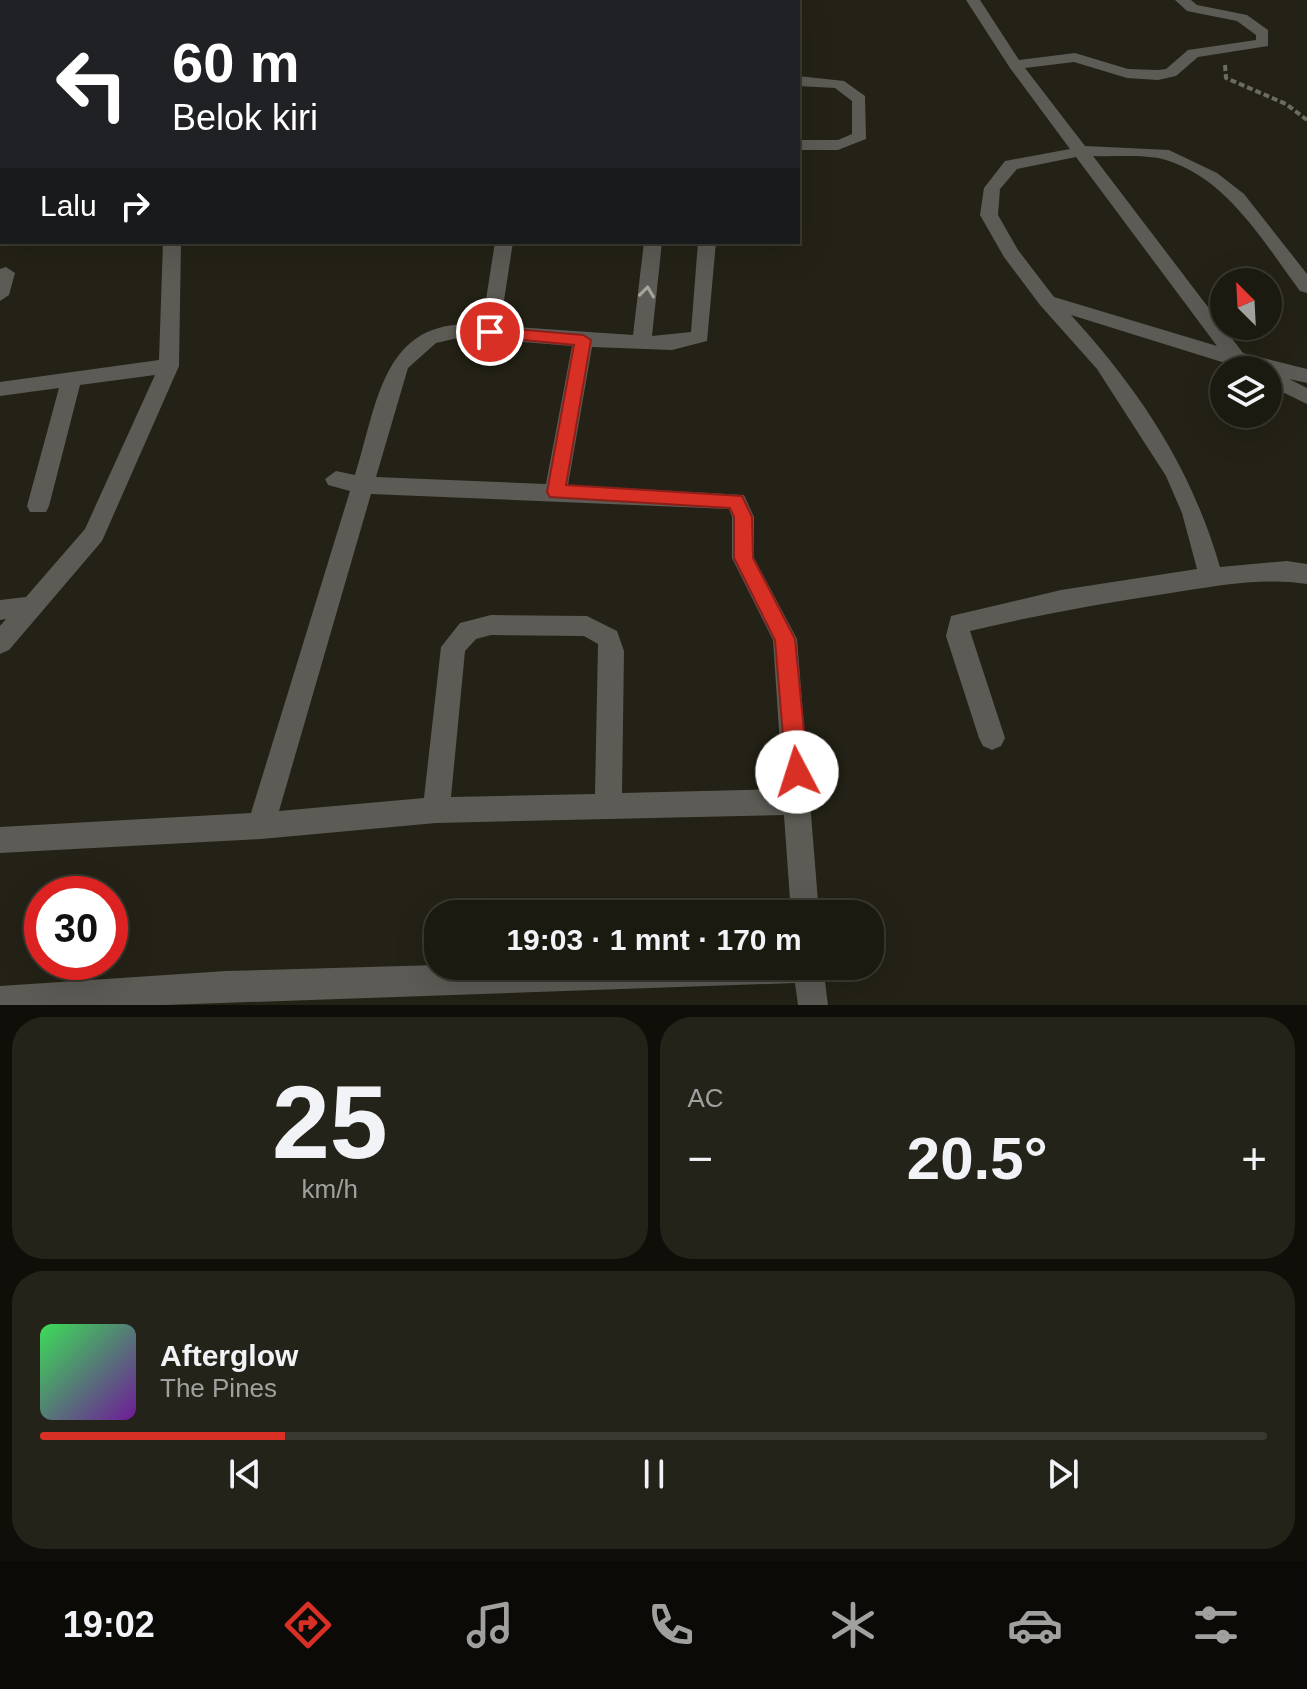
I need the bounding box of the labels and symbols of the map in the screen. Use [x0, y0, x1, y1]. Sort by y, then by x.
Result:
north arrow [1210, 268, 1282, 340]
one-way arrow [639, 285, 656, 298]
pin [456, 298, 524, 366]
position arrow [755, 730, 839, 814]
speed limit sign: 30 [24, 876, 128, 980]

